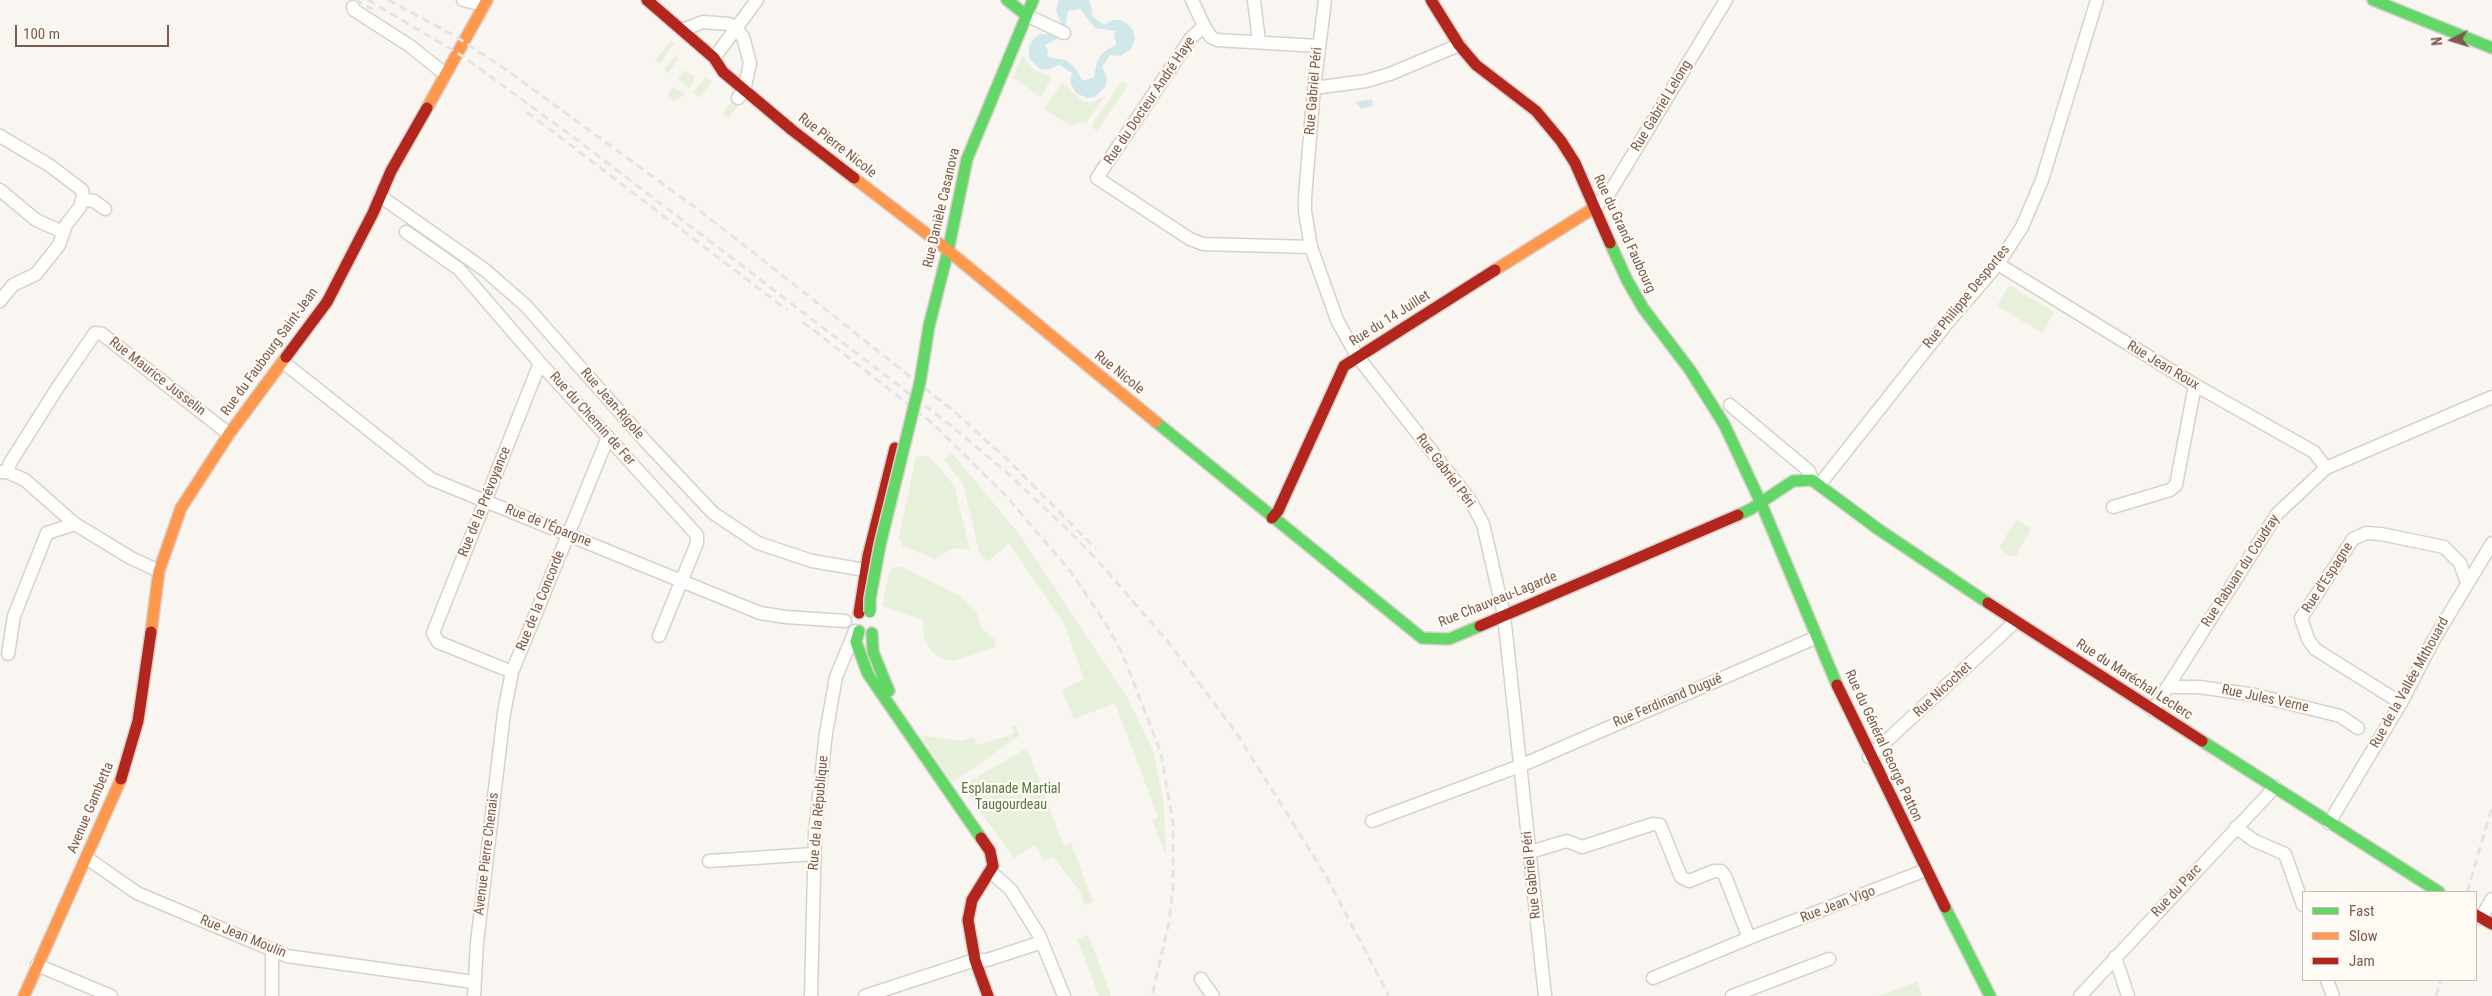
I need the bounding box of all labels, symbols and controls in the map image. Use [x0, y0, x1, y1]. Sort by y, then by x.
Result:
scale bar [18, 15, 171, 47]
north arrow [2427, 15, 2477, 65]
text: 100 m [23, 25, 60, 43]
street label: Rue du Docteur André Haye [1101, 34, 1199, 168]
text: N [2429, 36, 2445, 46]
street label: Rue Gabriel Péri [1302, 46, 1326, 136]
street label: Rue Gabriel Lelong [1628, 57, 1696, 155]
street label: Rue Pierre Nicole [794, 110, 880, 182]
street label: Rue Danièle Casanova [920, 147, 964, 269]
street label: Rue du Grand Faubourg [1589, 172, 1659, 296]
street label: Rue Philippe Desportes [1920, 242, 2014, 352]
street label: Rue du Faubourg Saint-Jean [218, 285, 322, 419]
street label: Rue du 14 Juillet [1347, 288, 1433, 350]
street label: Rue Maurice Jusselin [105, 334, 209, 420]
street label: Rue Jean Roux [2124, 338, 2202, 394]
street label: Rue Nicole [1091, 348, 1147, 398]
street label: Rue Jean-Rigole [577, 365, 647, 443]
street label: Rue du Chemin de Fer [546, 369, 638, 469]
street label: Rue Gabriel Péri [1412, 431, 1478, 511]
street label: Rue de la Prévoyance [455, 444, 515, 560]
street label: Rue de l'Épargne [503, 501, 593, 551]
street label: Rue Rabuan du Coudray [2198, 512, 2284, 630]
street label: Rue d'Espagne [2299, 540, 2357, 616]
street label: Rue de la Concorde [513, 548, 569, 654]
street label: Rue Chauveau-Lagarde [1436, 569, 1560, 631]
street label: Rue de la Vallée Mithouard [2367, 615, 2453, 751]
street label: Rue du Maréchal Leclerc [2073, 636, 2195, 724]
street label: Rue Nicochet [1910, 659, 1976, 721]
street label: Rue du Général George Patton [1840, 668, 1926, 824]
street label: Rue Ferdinand Dugué [1611, 670, 1725, 732]
street label: Rue Jules Verne [2220, 682, 2310, 716]
street label: Rue de la République [806, 755, 832, 871]
street label: Avenue Gambetta [64, 760, 118, 856]
park label: Esplanade Martial Taugourdeau [961, 781, 1061, 814]
street label: Avenue Pierre Chenais [471, 792, 503, 916]
street label: Rue Gabriel Péri [1519, 830, 1545, 920]
street label: Rue du Parc [2148, 861, 2206, 921]
street label: Rue Jean Vigo [1798, 883, 1878, 927]
legend [2302, 891, 2477, 981]
text: Fast [2349, 902, 2374, 920]
street label: Rue Jean Moulin [197, 912, 289, 962]
text: Slow [2349, 927, 2378, 945]
text: Jam [2349, 952, 2375, 970]

